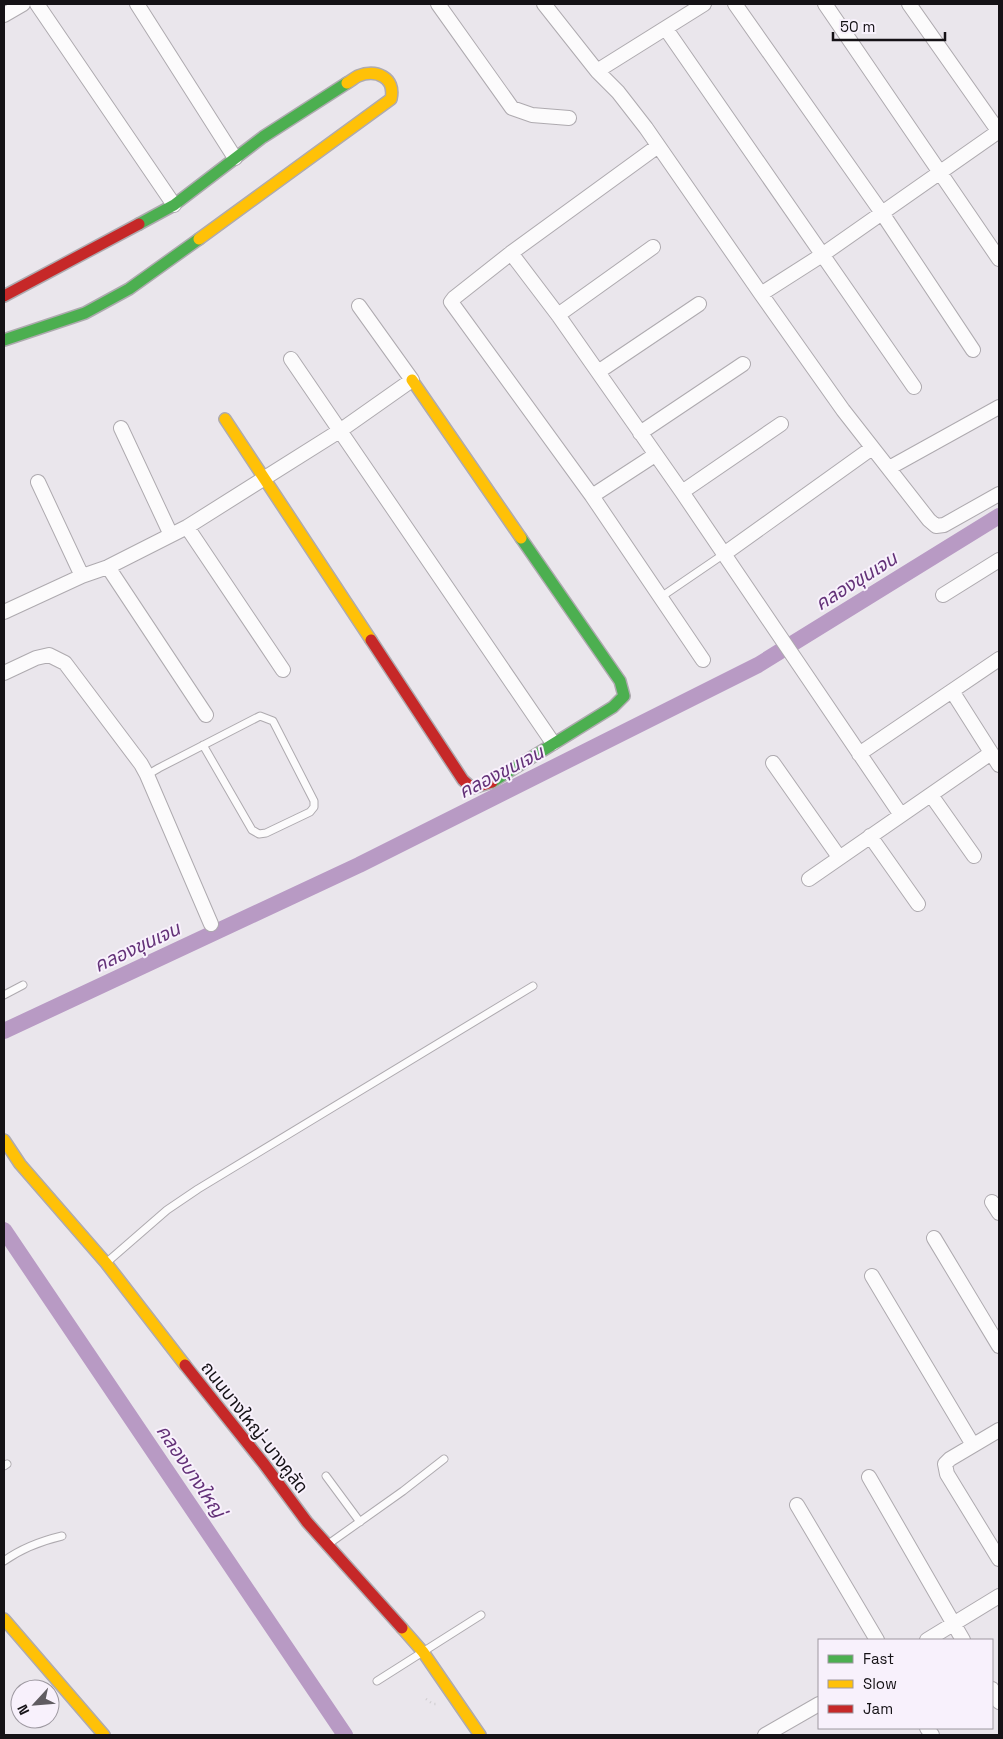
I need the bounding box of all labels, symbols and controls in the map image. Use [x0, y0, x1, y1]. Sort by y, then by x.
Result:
scale bar [833, 10, 946, 42]
text: 50 m [840, 17, 875, 36]
water label: คลองขุนเจน [810, 545, 903, 616]
water label: คลองขุนเจน [454, 739, 549, 804]
water label: คลองขุนเจน [90, 916, 185, 978]
street label: ถนนบางใหญ่-บางคูลัด [195, 1356, 314, 1498]
water label: คลองบางใหญ่ [151, 1420, 233, 1525]
legend [818, 1639, 993, 1729]
text: Fast [863, 1649, 894, 1668]
text: Slow [863, 1674, 897, 1693]
north arrow [10, 1679, 60, 1729]
text: Jam [863, 1699, 893, 1718]
text: N [13, 1702, 33, 1718]

